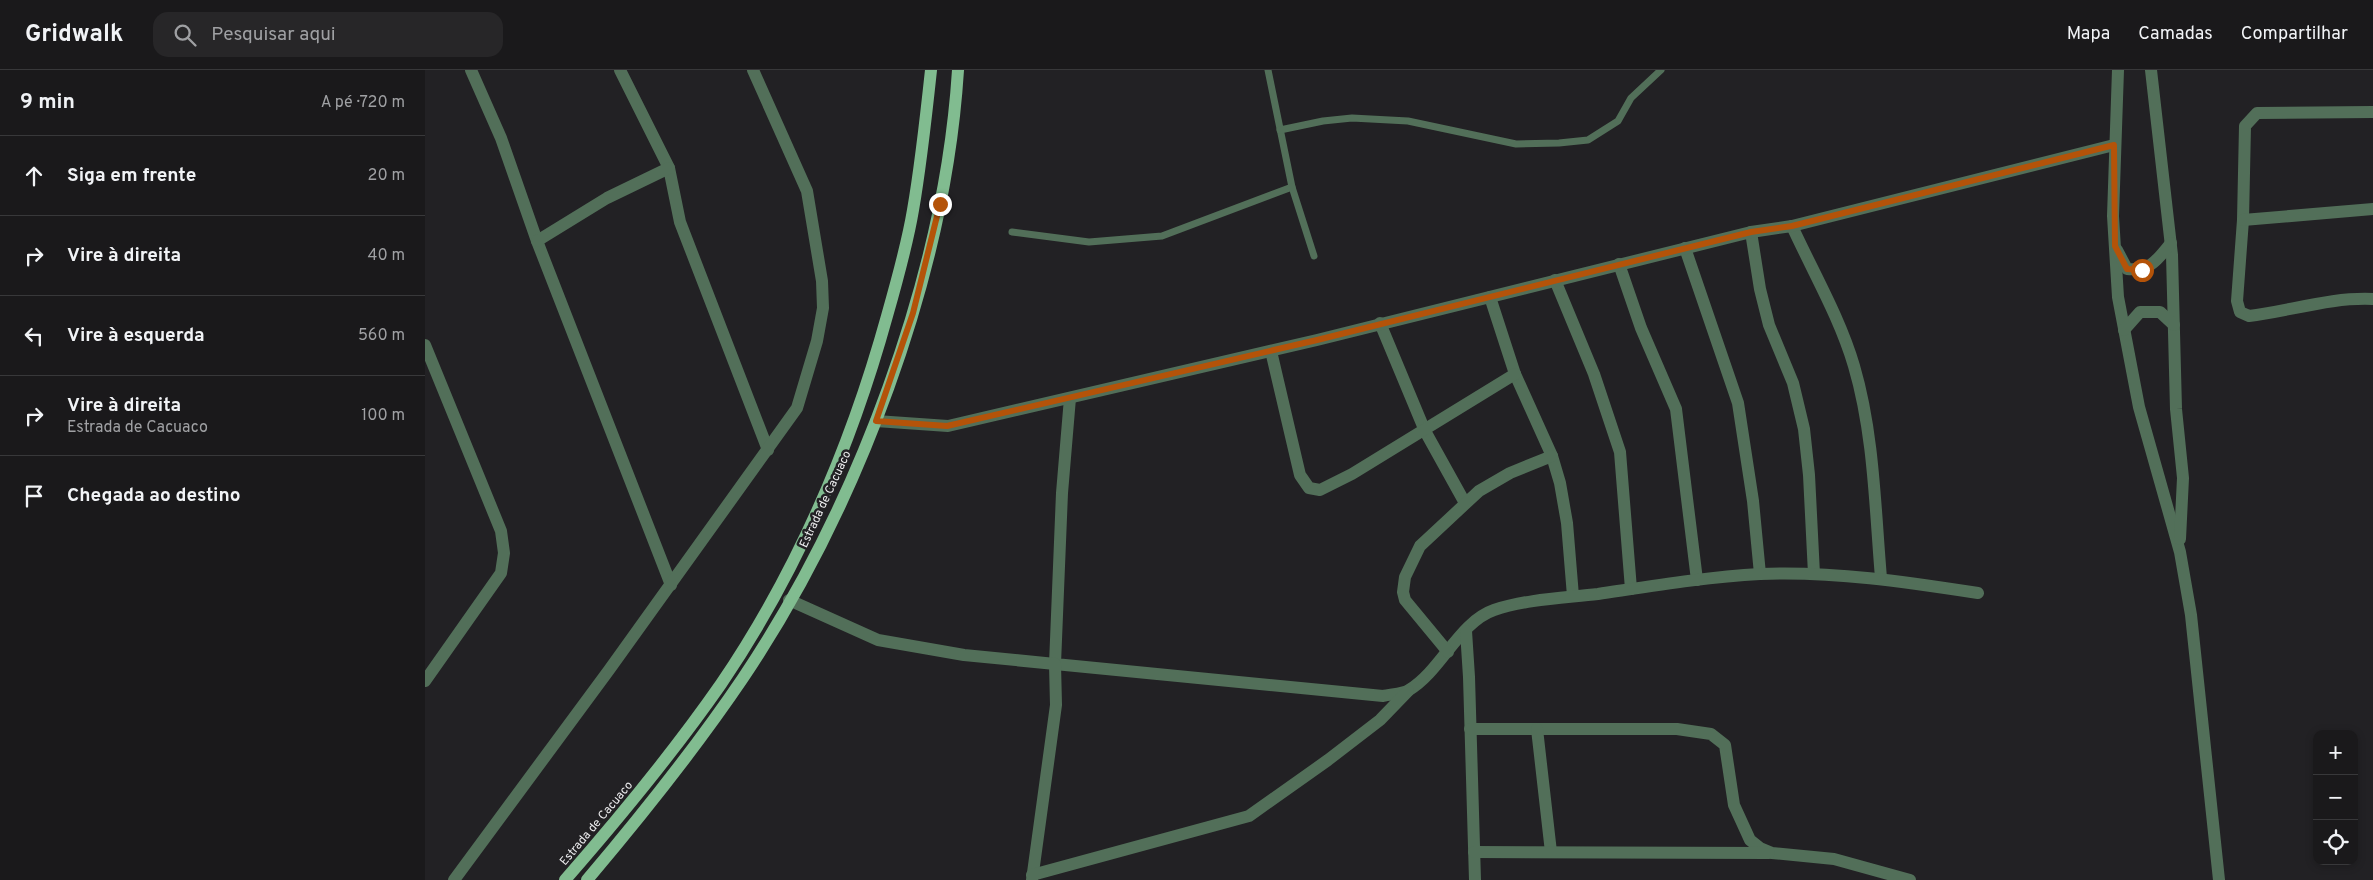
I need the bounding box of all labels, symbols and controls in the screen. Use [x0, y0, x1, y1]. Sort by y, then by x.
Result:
search box [153, 12, 503, 57]
text: Gridwalk [25, 20, 123, 50]
icon: search [171, 21, 199, 49]
text: Pesquisar aqui [211, 23, 336, 47]
text: Mapa [2067, 23, 2110, 46]
text: Camadas [2138, 23, 2213, 46]
text: Compartilhar [2241, 23, 2348, 46]
text: 9 min [20, 89, 75, 116]
text: A pé · 720 m [321, 93, 405, 113]
icon: ahead [20, 162, 48, 190]
text: Siga em frente [67, 164, 196, 188]
text: 20 m [368, 166, 405, 186]
route end [929, 193, 952, 216]
icon: right [20, 242, 48, 270]
text: Vire à direita [67, 244, 181, 268]
text: 40 m [367, 246, 405, 266]
route start [2131, 259, 2154, 282]
icon: left [20, 322, 48, 350]
text: Vire à esquerda [67, 324, 205, 348]
text: 560 m [358, 326, 405, 346]
text: Vire à direita [67, 394, 181, 418]
icon: right [20, 402, 48, 430]
text: 100 m [361, 406, 405, 426]
text: Estrada de Cacuaco [67, 418, 208, 438]
street label: Estrada de Cacuaco [796, 448, 856, 551]
icon: arrive [20, 482, 48, 510]
text: Chegada ao destino [67, 484, 241, 508]
map controls [2313, 730, 2358, 865]
button: + [2313, 730, 2358, 775]
button: − [2313, 775, 2358, 820]
street label: Estrada de Cacuaco [557, 778, 637, 869]
button: locate [2313, 820, 2358, 865]

